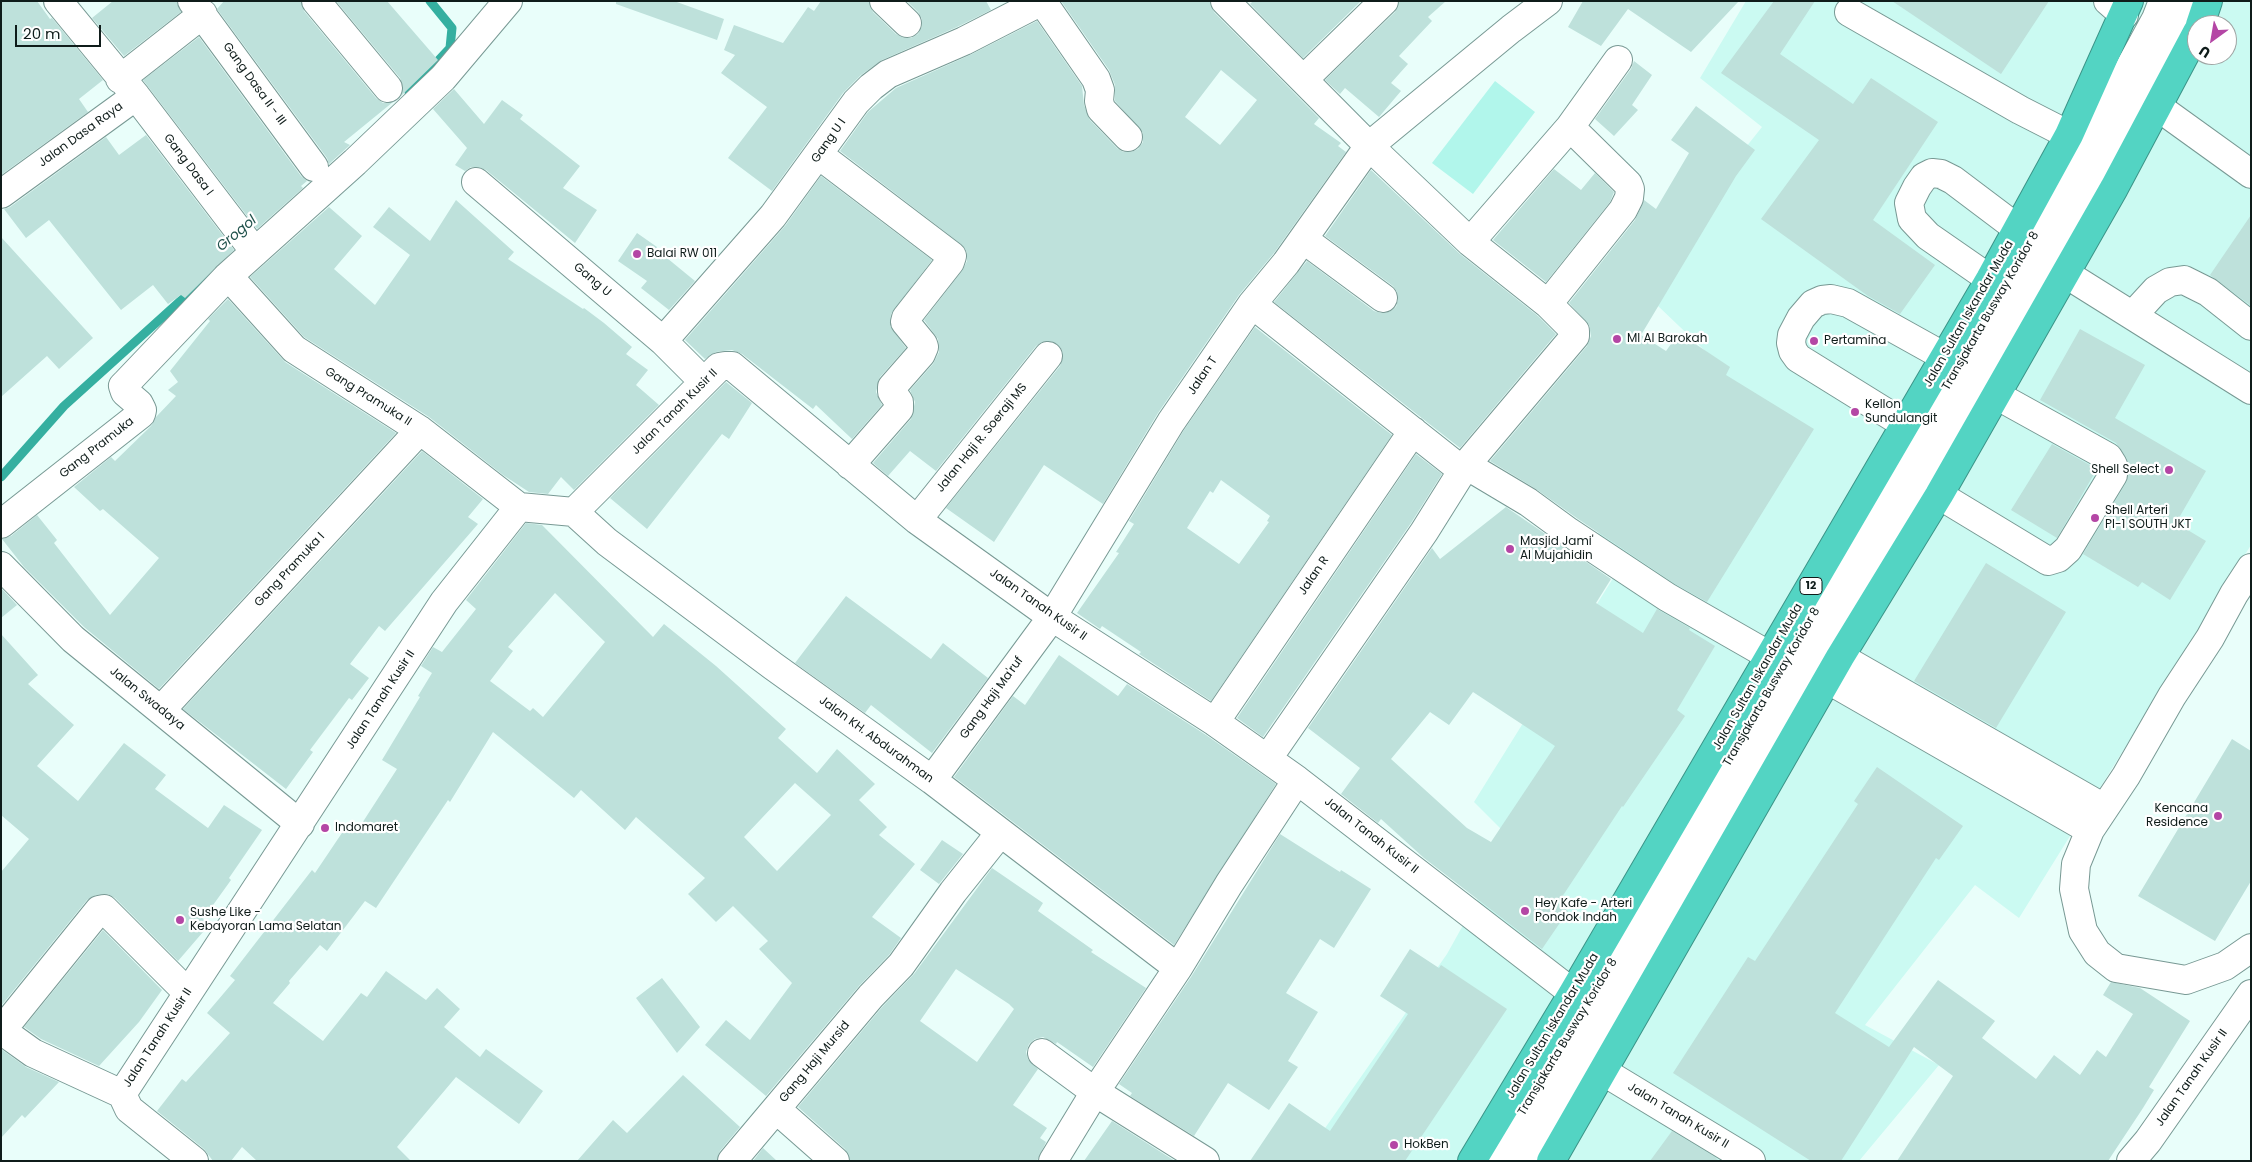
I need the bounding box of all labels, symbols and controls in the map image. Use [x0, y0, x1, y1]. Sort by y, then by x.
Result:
scale bar [18, 15, 104, 47]
north arrow [2187, 15, 2237, 65]
text: 20 m [23, 23, 61, 44]
street label: Gang Dasa II - III [219, 40, 289, 128]
text: U [2195, 41, 2214, 63]
street label: Jalan Dasa Raya [36, 100, 126, 170]
street label: Gang U I [809, 116, 849, 166]
street label: Gang Dasa I [160, 131, 216, 199]
water label: Grogol [214, 212, 260, 256]
street label: Transjakarta Busway Koridor 8 [1939, 229, 2043, 393]
street label: Jalan Sultan Iskandar Muda [1921, 238, 2017, 390]
place label: Balai RW 011 [647, 247, 717, 261]
marker: Balai RW 011 [631, 248, 643, 260]
street label: Gang U [570, 260, 614, 300]
place label: MI Al Barokah [1627, 332, 1707, 346]
marker: MI Al Barokah [1611, 333, 1623, 345]
place label: Pertamina [1824, 334, 1886, 348]
marker: Pertamina [1808, 335, 1820, 347]
street label: Jalan T [1185, 354, 1221, 398]
street label: Gang Pramuka II [322, 365, 414, 429]
street label: Jalan Tanah Kusir II [629, 366, 721, 458]
street label: Jalan Haji R. Soeraji MS [934, 381, 1030, 495]
place label: Kellon Sundulangit [1865, 398, 1937, 426]
marker: Kellon Sundulangit [1849, 406, 1861, 418]
street label: Gang Pramuka [57, 415, 137, 481]
place label: Shell Select [2091, 463, 2159, 477]
marker: Shell Select [2163, 464, 2175, 476]
place label: Shell Arteri PI-1 SOUTH JKT [2105, 504, 2191, 532]
marker: Shell Arteri PI-1 SOUTH JKT [2089, 512, 2101, 524]
street label: Gang Pramuka I [252, 530, 328, 610]
place label: Masjid Jami' Al Mujahidin [1520, 535, 1594, 563]
marker: Masjid Jami' Al Mujahidin [1504, 543, 1516, 555]
street label: Jalan R [1296, 554, 1332, 598]
street label: Jalan Tanah Kusir II [987, 566, 1089, 644]
road number: 12 [1800, 578, 1822, 594]
street label: Jalan Sultan Iskandar Muda [1710, 601, 1806, 753]
street label: Transjakarta Busway Koridor 8 [1720, 605, 1824, 769]
street label: Jalan Tanah Kusir II [344, 648, 418, 752]
street label: Gang Haji Ma'ruf [957, 654, 1027, 742]
street label: Jalan Swadaya [107, 664, 187, 734]
street label: Jalan KH. Abdurahman [816, 694, 936, 786]
street label: Jalan Tanah Kusir II [1321, 795, 1421, 877]
place label: Kencana Residence [2146, 802, 2208, 830]
marker: Kencana Residence [2212, 810, 2224, 822]
place label: Indomaret [335, 821, 398, 835]
marker: Indomaret [319, 822, 331, 834]
place label: Hey Kafe - Arteri Pondok Indah [1535, 897, 1632, 925]
marker: Hey Kafe - Arteri Pondok Indah [1519, 905, 1531, 917]
place label: Sushe Like - Kebayoran Lama Selatan [190, 906, 341, 934]
marker: Sushe Like - Kebayoran Lama Selatan [174, 914, 186, 926]
street label: Jalan Sultan Iskandar Muda [1504, 951, 1602, 1101]
street label: Transjakarta Busway Koridor 8 [1515, 956, 1621, 1118]
street label: Jalan Tanah Kusir II [121, 986, 195, 1090]
street label: Gang Haji Mursid [777, 1018, 853, 1106]
street label: Jalan Tanah Kusir II [2153, 1027, 2231, 1129]
street label: Jalan Tanah Kusir II [1625, 1080, 1731, 1152]
place label: HokBen [1404, 1138, 1449, 1152]
marker: HokBen [1388, 1139, 1400, 1151]

